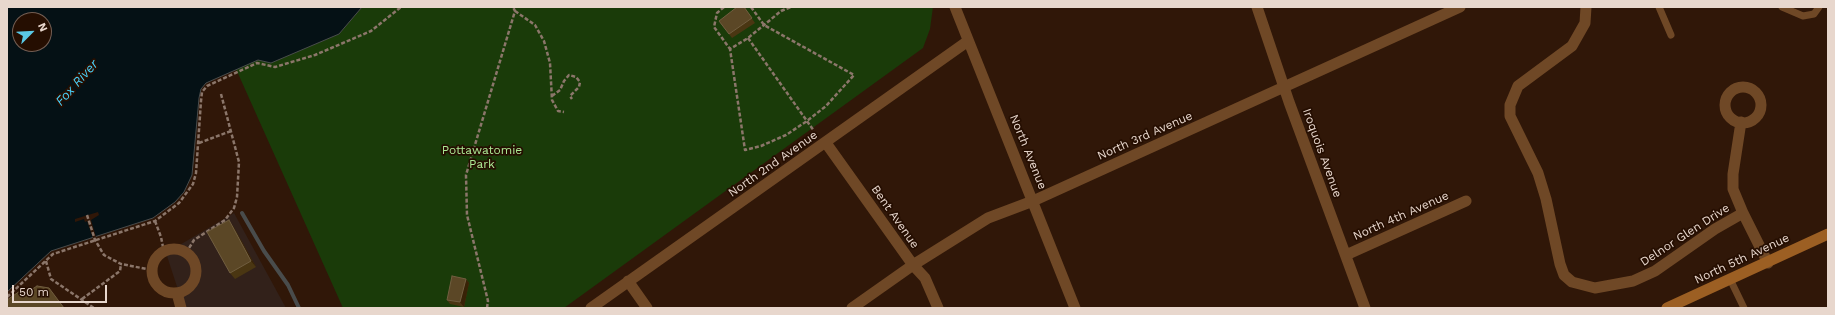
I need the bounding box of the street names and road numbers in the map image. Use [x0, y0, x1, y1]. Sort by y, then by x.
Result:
street label: Iroquois Avenue [1299, 107, 1345, 199]
street label: North 3rd Avenue [1095, 109, 1195, 163]
street label: North Avenue [1006, 112, 1050, 192]
street label: North 2nd Avenue [726, 128, 820, 200]
street label: Bent Avenue [868, 183, 922, 251]
street label: North 4th Avenue [1351, 188, 1451, 244]
street label: Delnor Glen Drive [1638, 201, 1732, 269]
street label: North 5th Avenue [1692, 231, 1792, 287]

